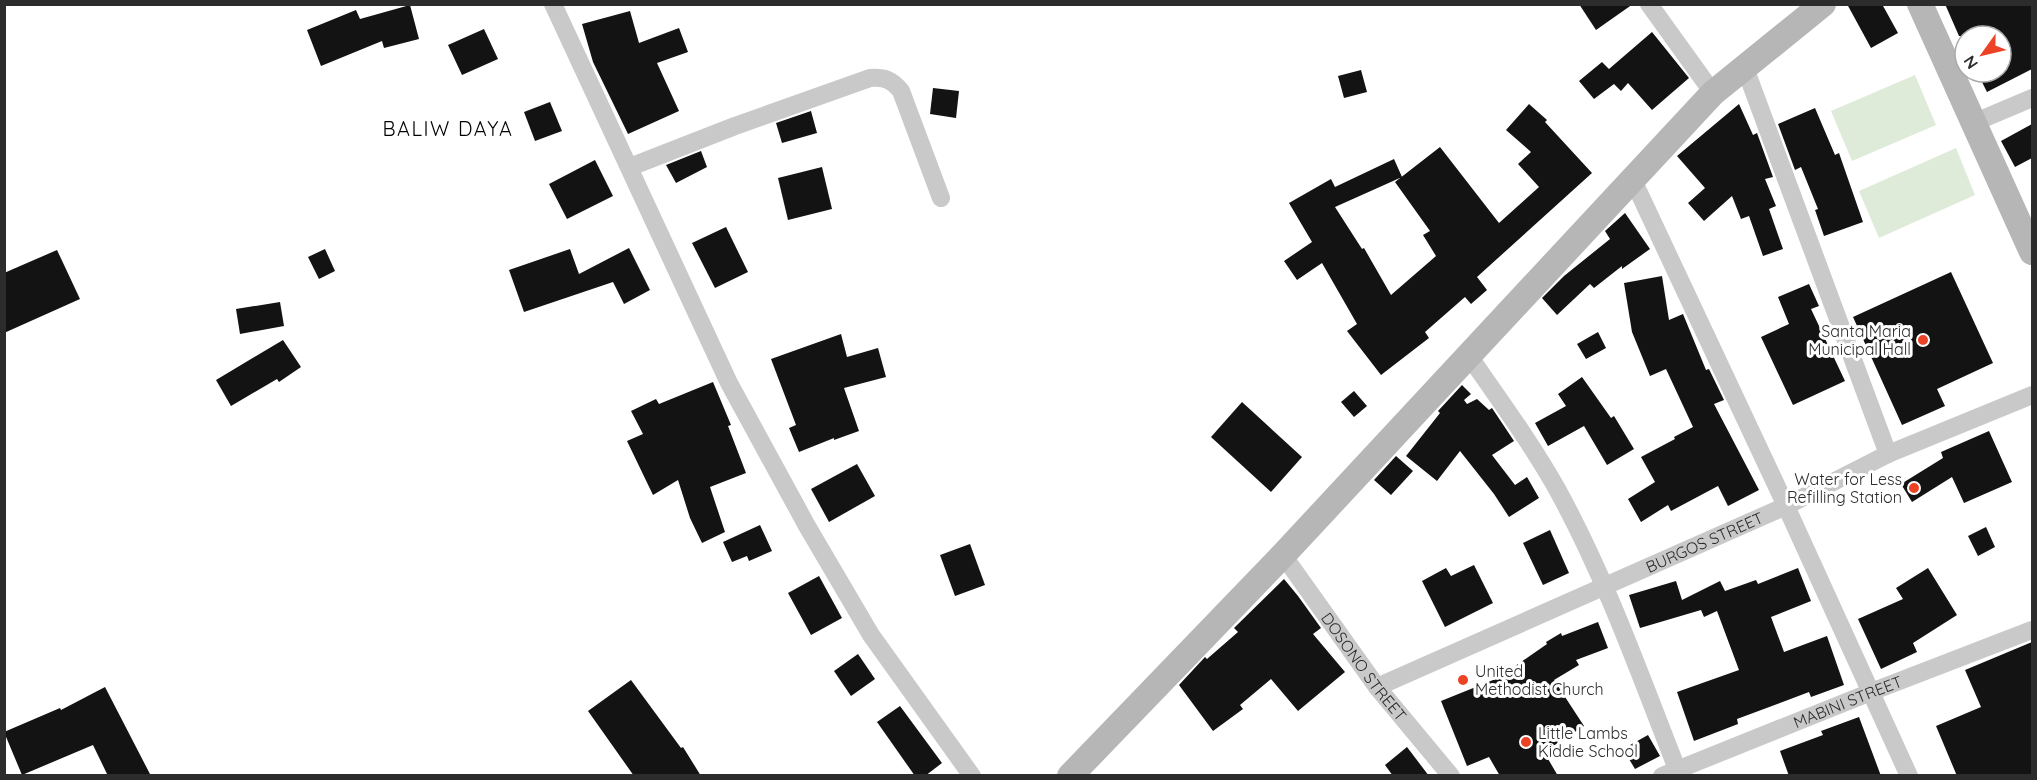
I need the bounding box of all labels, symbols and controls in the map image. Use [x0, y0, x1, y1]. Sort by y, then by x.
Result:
north arrow [1953, 24, 2013, 84]
text: N [1959, 52, 1982, 73]
district label: BALIW DAYA [383, 116, 514, 141]
place label: Santa Maria Municipal Hall [1808, 321, 1911, 359]
marker: Santa Maria Municipal Hall [1916, 333, 1930, 347]
place label: Water for Less Refilling Station [1787, 469, 1902, 507]
marker: Water for Less Refilling Station [1907, 481, 1921, 495]
street label: BURGOS STREET [1643, 507, 1767, 577]
street label: DOSONO STREET [1317, 608, 1411, 725]
place label: United Methodist Church [1475, 661, 1604, 699]
street label: MABINI STREET [1790, 671, 1905, 732]
marker: United Methodist Church [1456, 673, 1470, 687]
place label: Little Lambs Kiddie School [1538, 723, 1638, 761]
marker: Little Lambs Kiddie School [1519, 735, 1533, 749]

